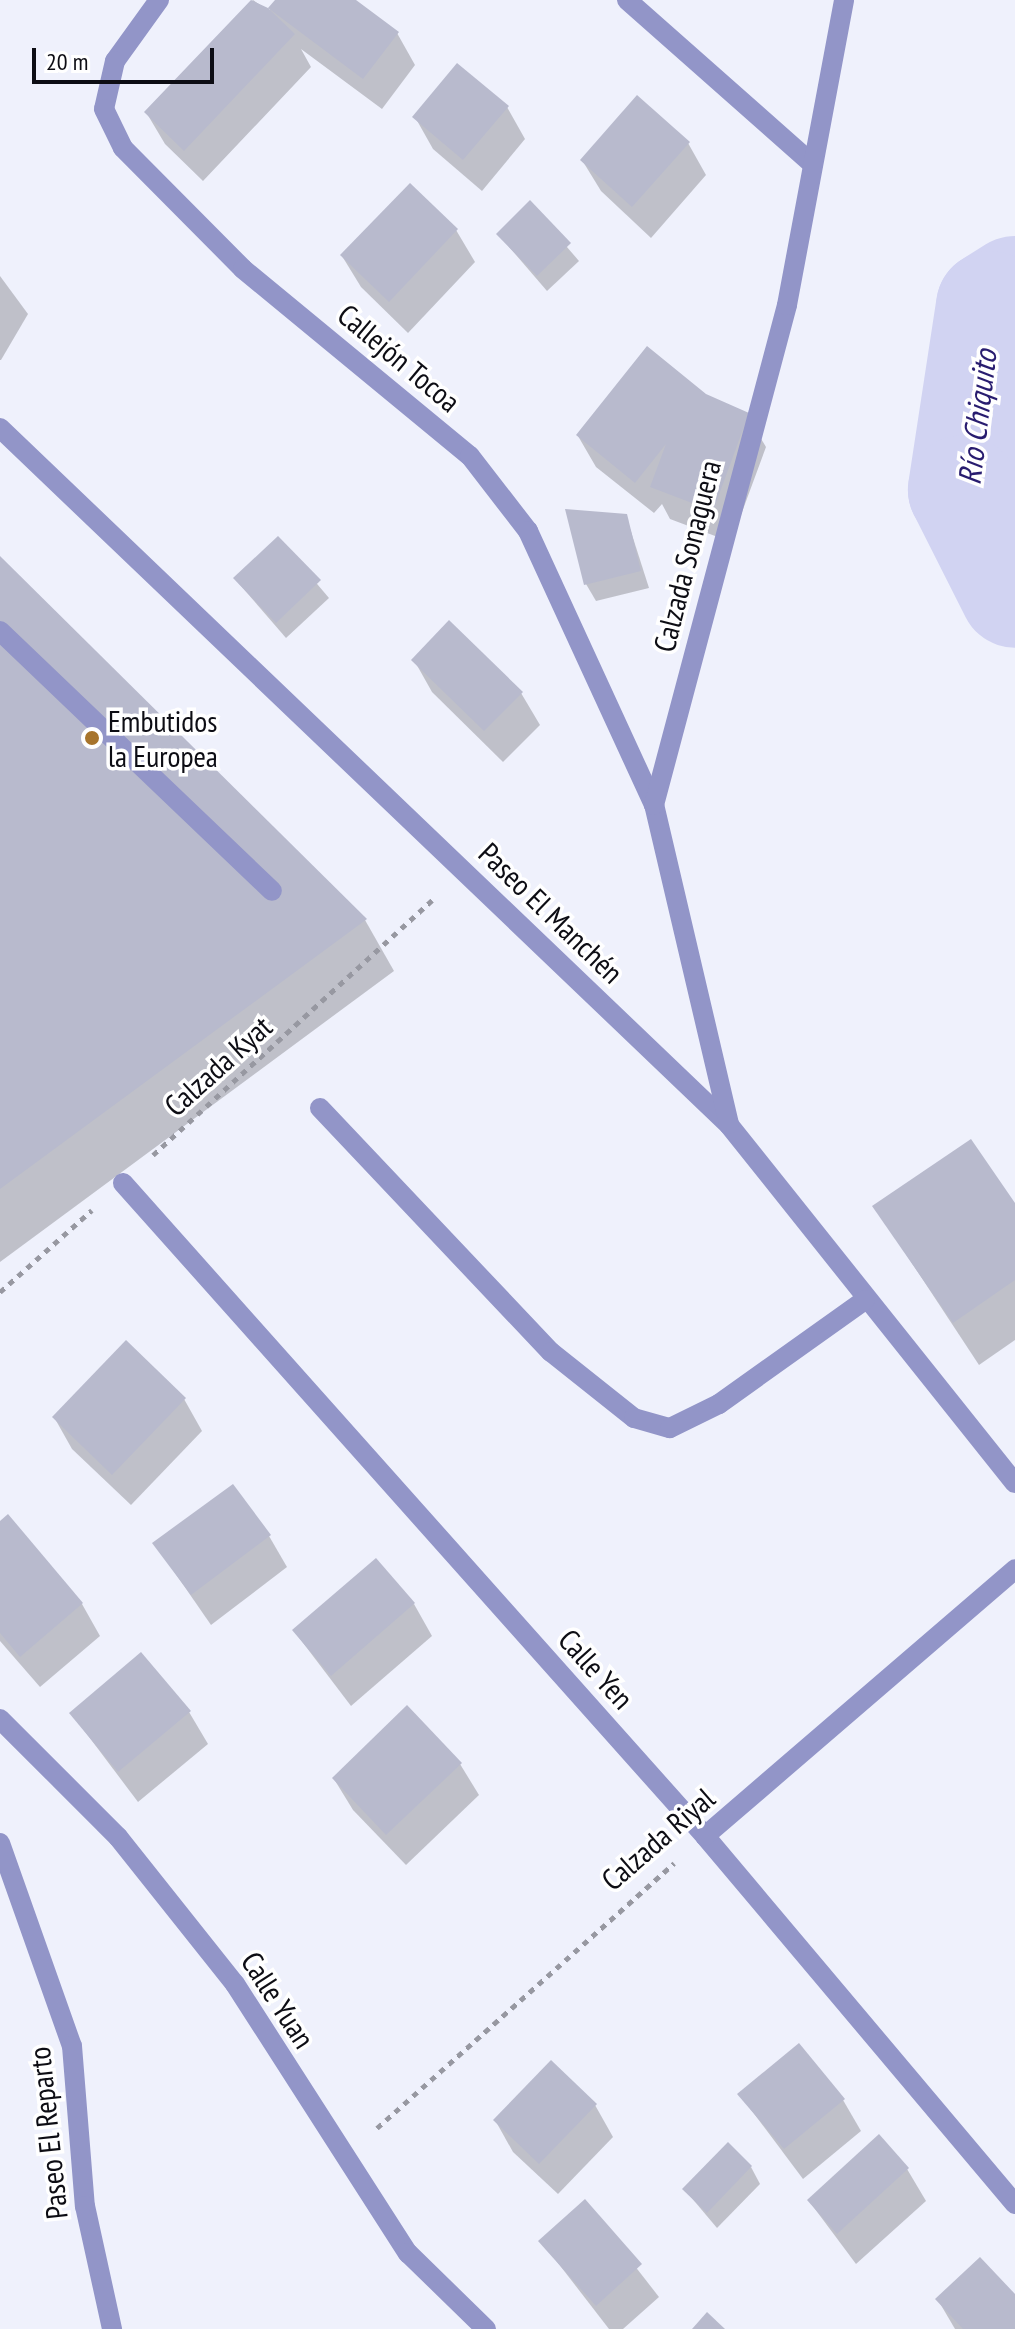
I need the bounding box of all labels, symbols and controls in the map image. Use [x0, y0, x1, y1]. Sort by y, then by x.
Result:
scale bar [36, 32, 218, 82]
text: 20 m [46, 46, 88, 77]
street label: Callejón Tocoa [330, 296, 468, 420]
water label: Río Chiquito [950, 347, 1004, 487]
street label: Calzada Sonaguera [646, 457, 728, 655]
place label: Embutidos la Europea [108, 703, 218, 774]
marker: Embutidos la Europea [83, 729, 101, 747]
street label: Paseo El Manchén [472, 835, 630, 991]
street label: Calzada Kyat [157, 1009, 279, 1123]
street label: Calle Yen [551, 1622, 641, 1716]
street label: Calzada Riyal [594, 1780, 722, 1898]
street label: Calle Yuan [233, 1945, 323, 2055]
street label: Paseo El Reparto [21, 2045, 75, 2221]

